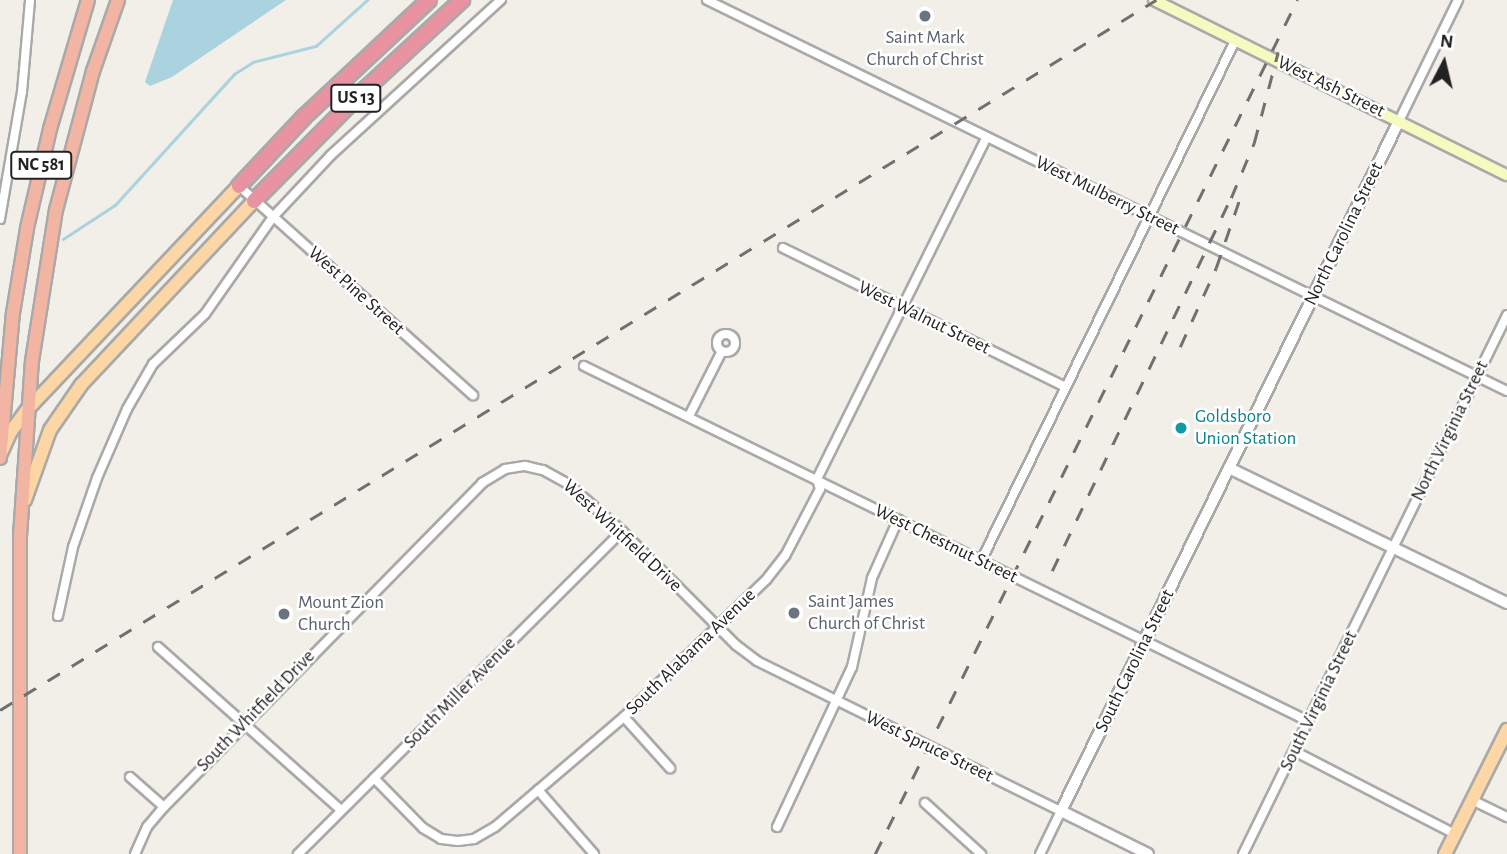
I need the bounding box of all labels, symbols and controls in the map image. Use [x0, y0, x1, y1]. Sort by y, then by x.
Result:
marker: Saint Mark Church of Christ [917, 8, 933, 24]
place label: Saint Mark Church of Christ [867, 27, 983, 71]
north arrow [1409, 28, 1479, 98]
text: N [1439, 31, 1454, 52]
street label: West Ash Street [1273, 51, 1389, 123]
road number: US 13 [330, 84, 382, 113]
road number: NC 581 [9, 150, 72, 180]
street label: West Mulberry Street [1031, 151, 1183, 241]
street label: North Carolina Street [1299, 159, 1389, 309]
street label: West Pine Street [303, 242, 409, 340]
street label: West Walnut Street [854, 276, 994, 360]
street label: North Virginia Street [1406, 357, 1494, 505]
place label: Goldsboro Union Station [1195, 406, 1296, 450]
marker: Goldsboro Union Station [1173, 420, 1189, 436]
street label: West Whitfield Drive [558, 475, 686, 597]
street label: West Chestnut Street [871, 500, 1021, 588]
street label: South Alabama Avenue [621, 584, 761, 720]
street label: South Carolina Street [1090, 586, 1180, 736]
place label: Saint James Church of Christ [808, 591, 925, 635]
place label: Mount Zion Church [298, 592, 384, 636]
marker: Saint James Church of Christ [786, 605, 802, 621]
marker: Mount Zion Church [276, 606, 292, 622]
street label: South Virginia Street [1275, 627, 1363, 775]
street label: South Miller Avenue [399, 632, 521, 754]
street label: South Whitfield Drive [192, 645, 320, 777]
street label: West Spruce Street [861, 706, 997, 788]

